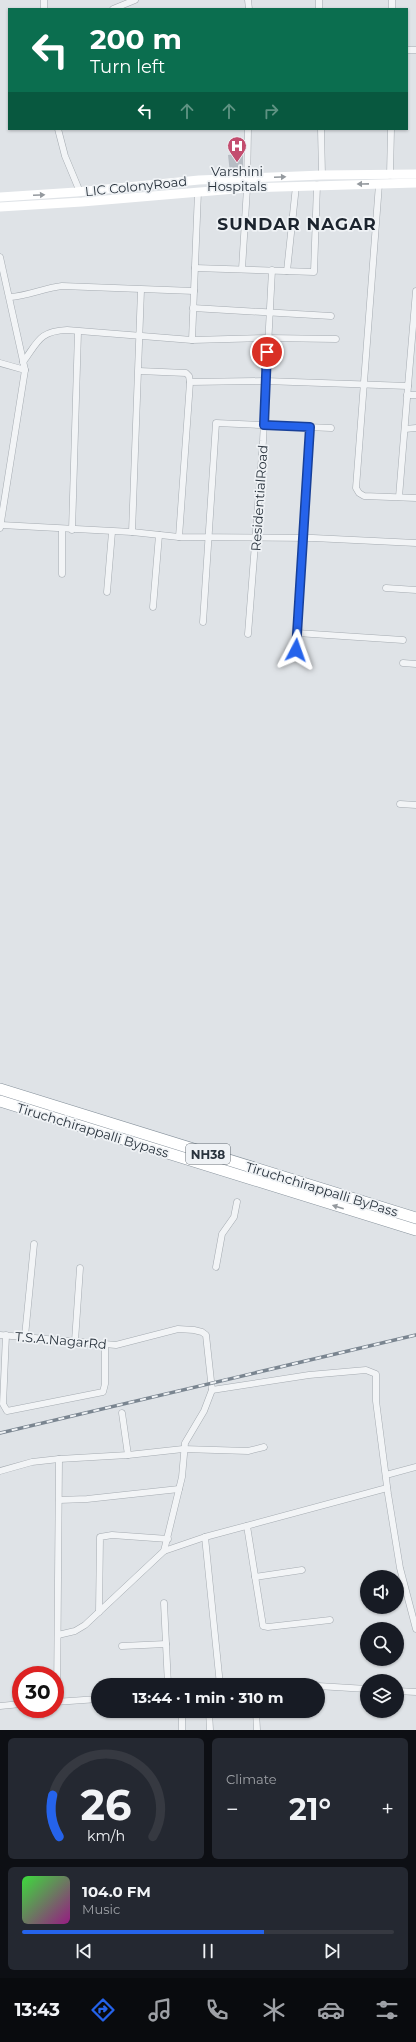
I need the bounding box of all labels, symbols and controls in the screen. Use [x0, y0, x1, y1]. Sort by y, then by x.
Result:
text: 200 m [90, 22, 182, 56]
icon: left [24, 24, 76, 76]
text: Turn left [90, 56, 165, 78]
icon: left [134, 100, 156, 122]
icon: ahead [176, 100, 198, 122]
icon: ahead [218, 100, 240, 122]
icon: right [260, 100, 282, 122]
hospital icon: Varshini Hospitals [226, 135, 248, 163]
place label: Varshini Hospitals [207, 163, 267, 194]
street label: LIC ColonyRoad [84, 173, 188, 199]
one-way arrow [274, 174, 287, 180]
one-way arrow [356, 181, 369, 187]
one-way arrow [33, 191, 45, 198]
district label: SUNDAR NAGAR [217, 214, 377, 234]
pin [250, 335, 284, 369]
icon: arrive [256, 341, 278, 363]
street label: ResidentialRoad [247, 444, 271, 552]
position arrow [275, 629, 317, 671]
street label: Tiruchchirappalli Bypass [15, 1099, 171, 1161]
road number: NH38 [186, 1144, 230, 1164]
street label: Tiruchchirappalli ByPass [244, 1158, 400, 1220]
one-way arrow [332, 1204, 344, 1210]
street label: T.S.A.NagarRd [14, 1328, 108, 1352]
map controls [360, 1570, 404, 1718]
button: sound [360, 1570, 404, 1614]
button: search [360, 1622, 404, 1666]
speed limit sign: 30 [12, 1666, 64, 1718]
button: layers [360, 1674, 404, 1718]
text: 13:44 · 1 min · 310 m [132, 1688, 284, 1707]
text: Climate [226, 1771, 277, 1787]
text: 26 [80, 1779, 132, 1829]
text: 21° [289, 1791, 331, 1828]
text: − [226, 1796, 239, 1823]
text: + [381, 1796, 394, 1823]
text: km/h [87, 1826, 125, 1844]
text: 104.0 FM [82, 1882, 151, 1901]
text: Music [82, 1901, 120, 1917]
icon: previous [73, 1940, 95, 1962]
icon: pause [197, 1940, 219, 1962]
icon: next [321, 1940, 343, 1962]
icon: directions [89, 1996, 117, 2024]
icon: music [146, 1996, 174, 2024]
icon: phone [203, 1996, 231, 2024]
icon: climate [260, 1996, 288, 2024]
icon: car [317, 1996, 345, 2024]
icon: filters [373, 1996, 401, 2024]
text: 13:43 [14, 1999, 60, 2021]

